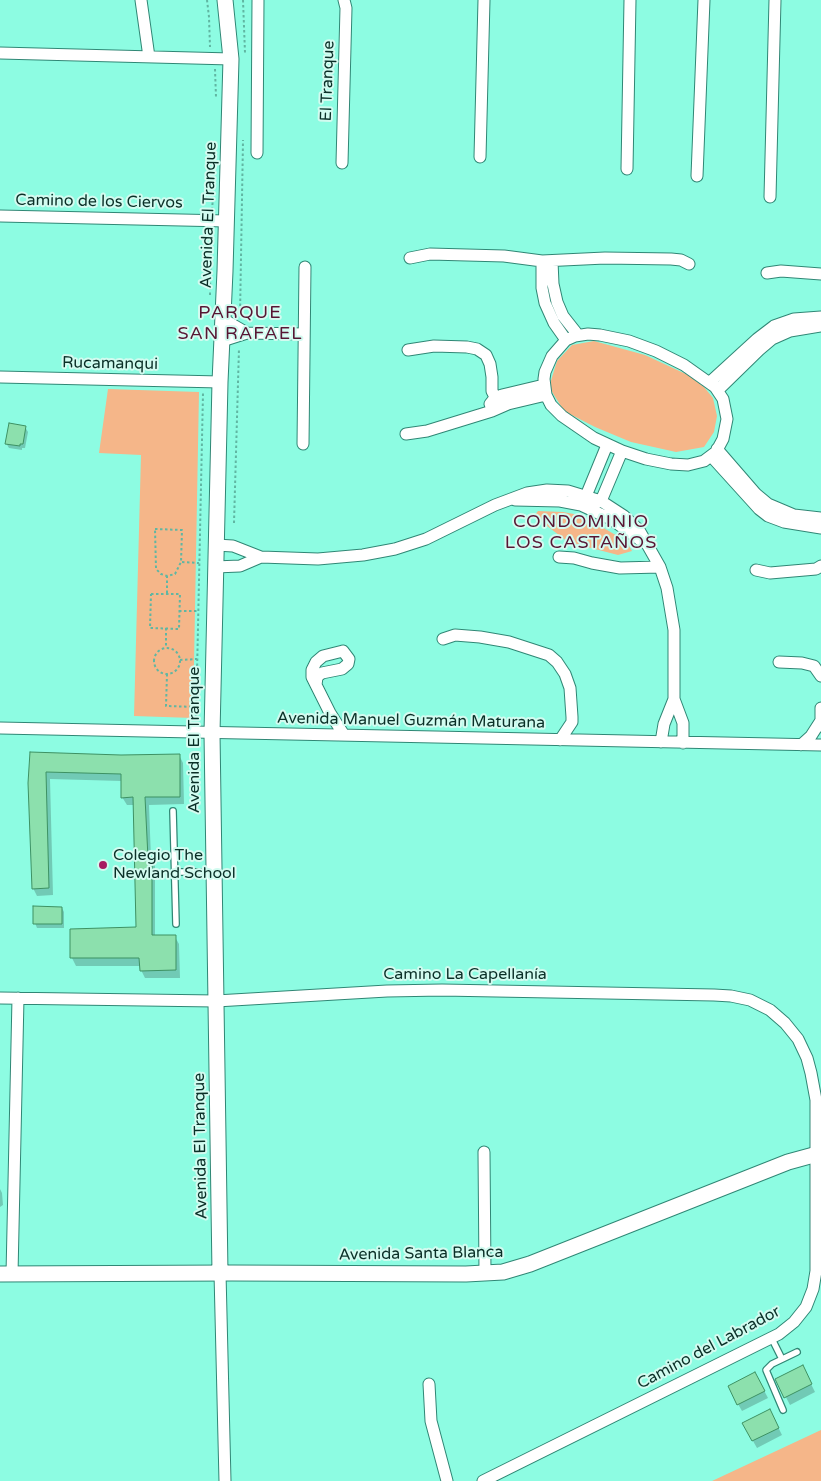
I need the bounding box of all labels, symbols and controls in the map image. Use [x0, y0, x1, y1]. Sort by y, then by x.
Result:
street label: El Tranque [317, 40, 339, 122]
street label: Avenida El Tranque [197, 141, 221, 289]
street label: Camino de los Ciervos [15, 191, 183, 213]
district label: PARQUE SAN RAFAEL [176, 302, 304, 344]
street label: Rucamanqui [62, 354, 158, 374]
district label: CONDOMINIO LOS CASTAÑOS [503, 511, 659, 554]
street label: Avenida El Tranque [185, 667, 205, 813]
street label: Avenida Manuel Guzmán Maturana [277, 709, 545, 733]
place label: Colegio The Newland School [113, 846, 236, 884]
marker: Colegio The Newland School [97, 859, 109, 871]
street label: Camino La Capellanía [383, 965, 547, 985]
street label: Avenida El Tranque [190, 1073, 212, 1219]
street label: Avenida Santa Blanca [339, 1243, 503, 1265]
street label: Camino del Labrador [634, 1302, 784, 1394]

